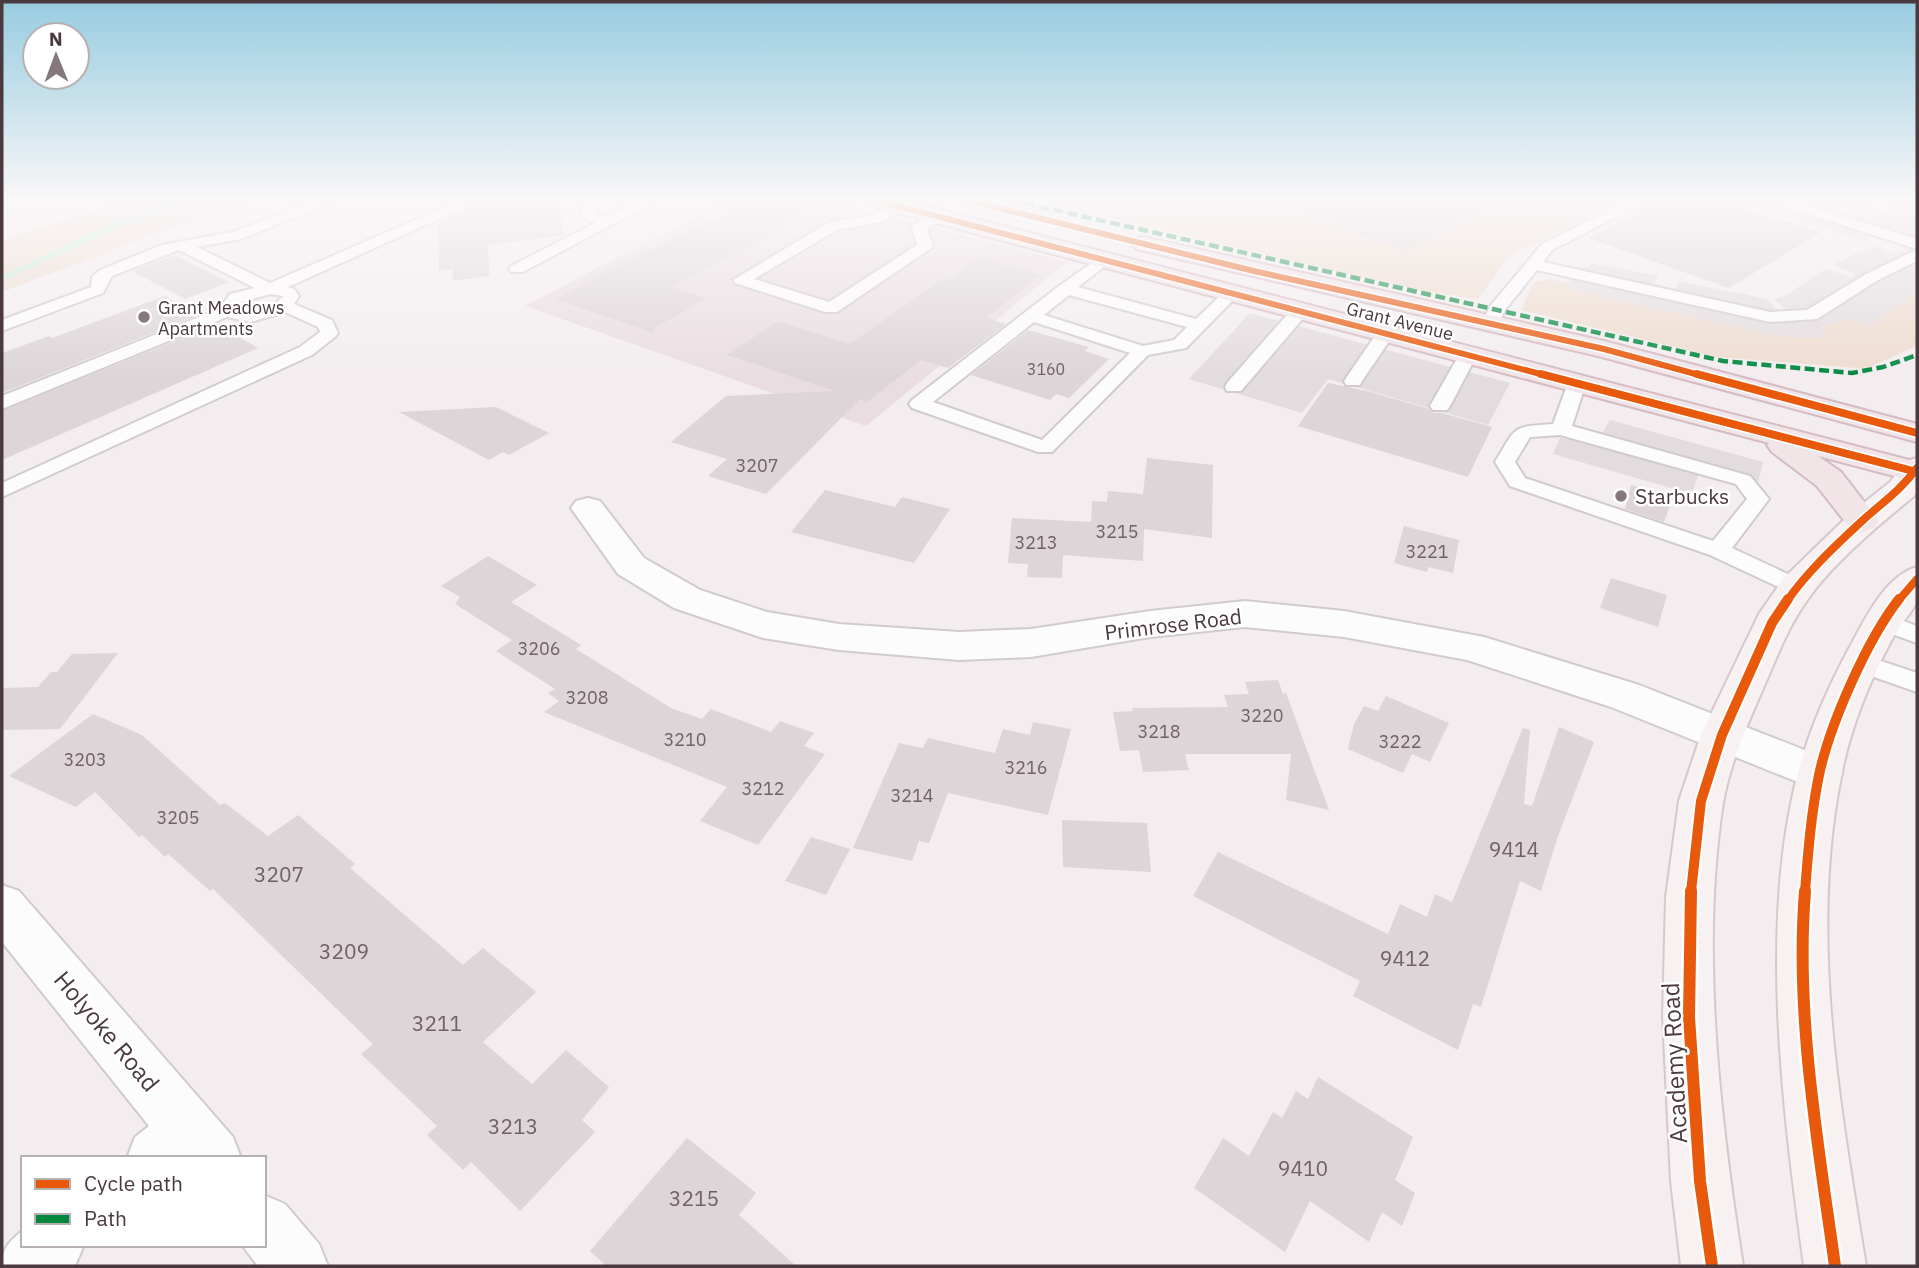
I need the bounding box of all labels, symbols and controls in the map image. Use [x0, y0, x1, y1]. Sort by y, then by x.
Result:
north arrow [21, 21, 91, 91]
text: N [49, 27, 63, 51]
place label: Grant Meadows Apartments [158, 296, 285, 340]
street label: Grant Avenue [1344, 297, 1456, 345]
marker: Grant Meadows Apartments [136, 309, 152, 325]
house number: 3160 [1027, 359, 1065, 379]
house number: 3207 [735, 454, 779, 477]
place label: Starbucks [1635, 482, 1729, 510]
marker: Starbucks [1613, 488, 1629, 504]
house number: 3215 [1095, 520, 1139, 543]
house number: 3213 [1014, 531, 1058, 554]
house number: 3221 [1405, 540, 1449, 563]
street label: Primrose Road [1103, 602, 1243, 646]
house number: 3206 [517, 637, 561, 660]
house number: 3208 [565, 686, 609, 709]
house number: 3220 [1240, 704, 1284, 727]
house number: 3218 [1137, 720, 1181, 743]
house number: 3210 [663, 728, 707, 751]
house number: 3222 [1378, 730, 1422, 753]
house number: 3203 [63, 748, 107, 771]
house number: 3216 [1004, 756, 1048, 779]
house number: 3212 [741, 777, 785, 800]
house number: 3214 [890, 784, 934, 807]
house number: 3205 [156, 806, 200, 829]
house number: 9414 [1489, 835, 1539, 863]
house number: 3207 [254, 860, 304, 888]
house number: 3209 [319, 937, 369, 965]
house number: 9412 [1380, 944, 1430, 972]
street label: Holyoke Road [47, 964, 167, 1098]
street label: Academy Road [1654, 982, 1694, 1144]
house number: 3211 [412, 1009, 462, 1037]
house number: 3213 [488, 1112, 538, 1140]
house number: 9410 [1278, 1154, 1328, 1182]
legend [21, 1156, 266, 1247]
text: Cycle path [84, 1169, 183, 1197]
house number: 3215 [669, 1184, 719, 1212]
text: Path [84, 1204, 127, 1232]

